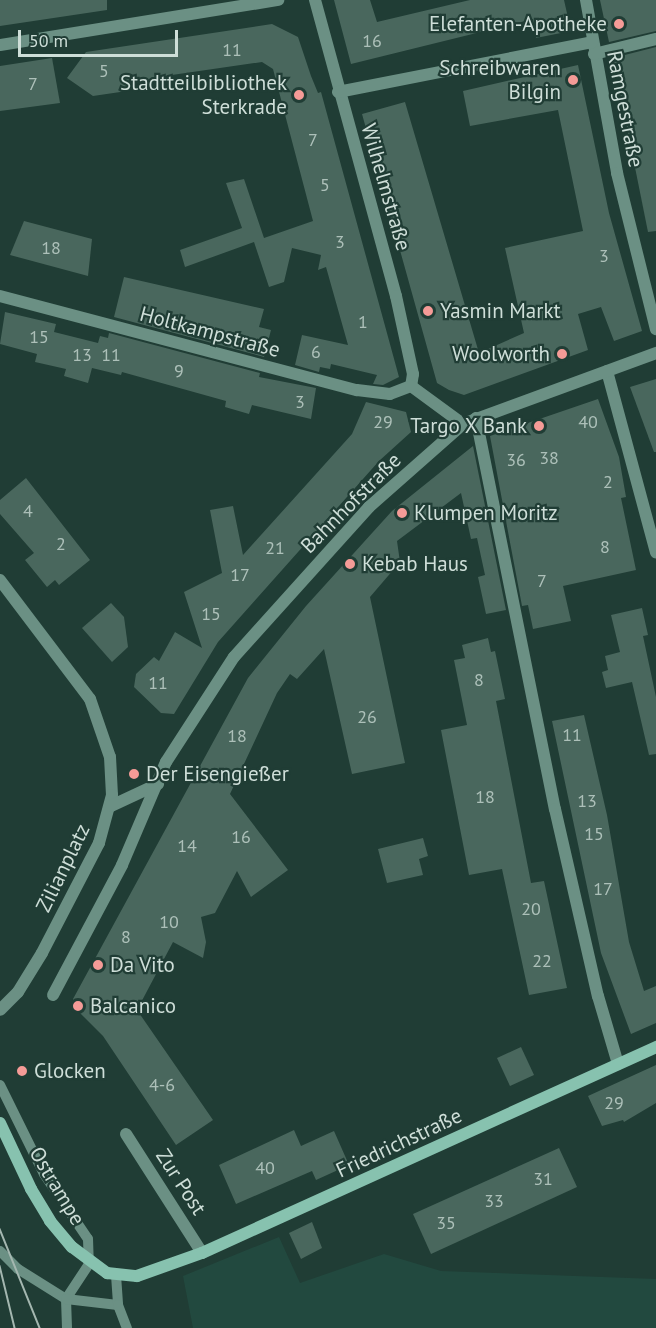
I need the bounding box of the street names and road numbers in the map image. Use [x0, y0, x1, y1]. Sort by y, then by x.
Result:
street label: Ramgestraße [601, 49, 649, 169]
street label: Wilhelmstraße [356, 121, 416, 253]
street label: Holtkampstraße [137, 301, 283, 363]
street label: Bahnhofstraße [296, 448, 406, 558]
street label: Zilianplatz [31, 820, 95, 916]
street label: Friedrichstraße [332, 1103, 466, 1183]
street label: Ostrampe [24, 1142, 90, 1230]
street label: Zur Post [150, 1144, 212, 1220]

